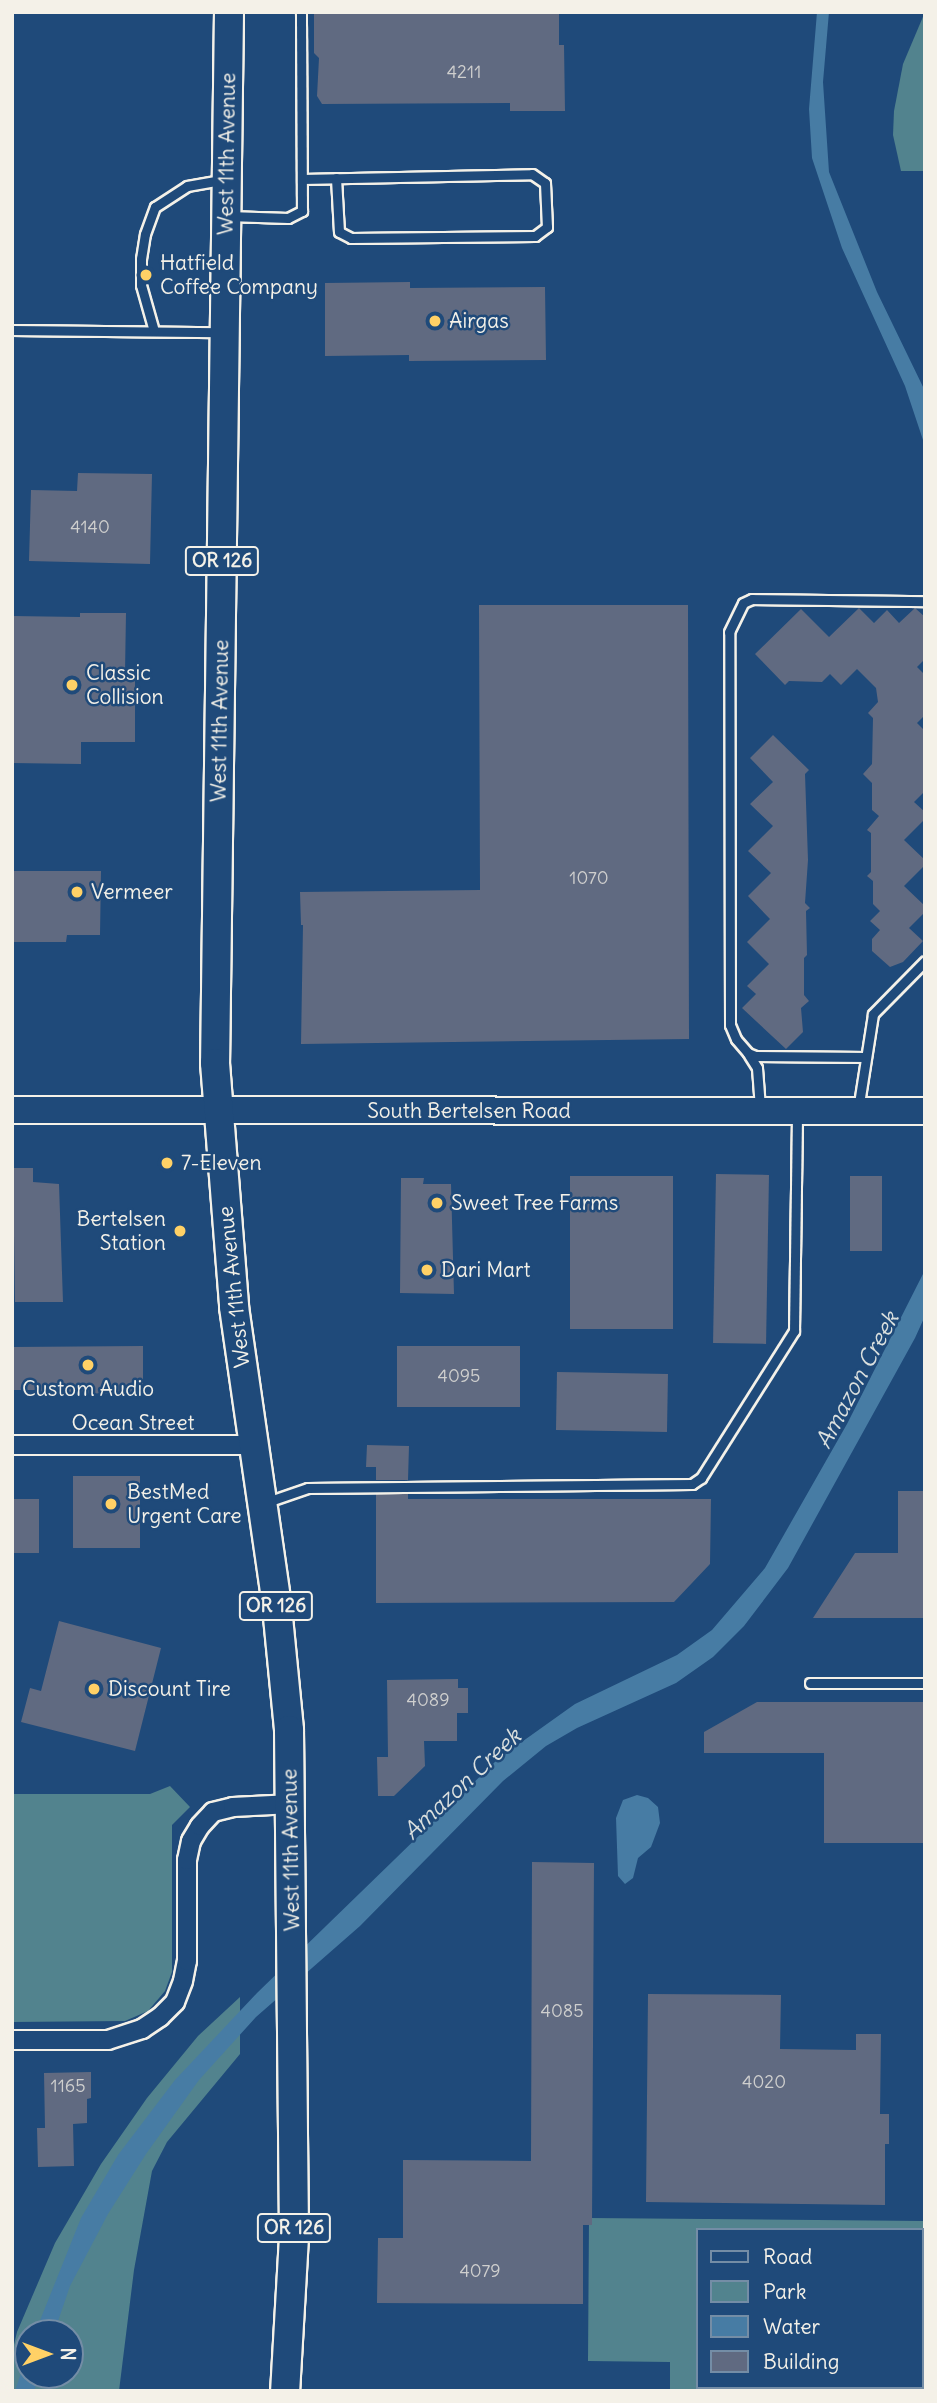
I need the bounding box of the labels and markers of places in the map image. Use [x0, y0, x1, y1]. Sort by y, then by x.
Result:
place label: Hatfield Coffee Company [160, 250, 318, 300]
marker: Hatfield Coffee Company [138, 267, 154, 283]
place label: Airgas [449, 308, 509, 334]
marker: Airgas [427, 313, 443, 329]
place label: Classic Collision [86, 660, 164, 710]
marker: Classic Collision [64, 677, 80, 693]
place label: Vermeer [91, 879, 173, 905]
marker: Vermeer [69, 884, 85, 900]
place label: 7-Eleven [181, 1150, 262, 1176]
marker: 7-Eleven [159, 1155, 175, 1171]
place label: Sweet Tree Farms [451, 1190, 618, 1216]
marker: Sweet Tree Farms [429, 1195, 445, 1211]
place label: Bertelsen Station [76, 1206, 166, 1256]
marker: Bertelsen Station [172, 1223, 188, 1239]
place label: Dari Mart [441, 1257, 531, 1283]
marker: Dari Mart [419, 1262, 435, 1278]
marker: Custom Audio [80, 1357, 96, 1373]
place label: Custom Audio [22, 1376, 154, 1402]
place label: BestMed Urgent Care [127, 1479, 241, 1529]
marker: BestMed Urgent Care [101, 1494, 121, 1514]
place label: Discount Tire [108, 1676, 231, 1702]
marker: Discount Tire [86, 1681, 102, 1697]

